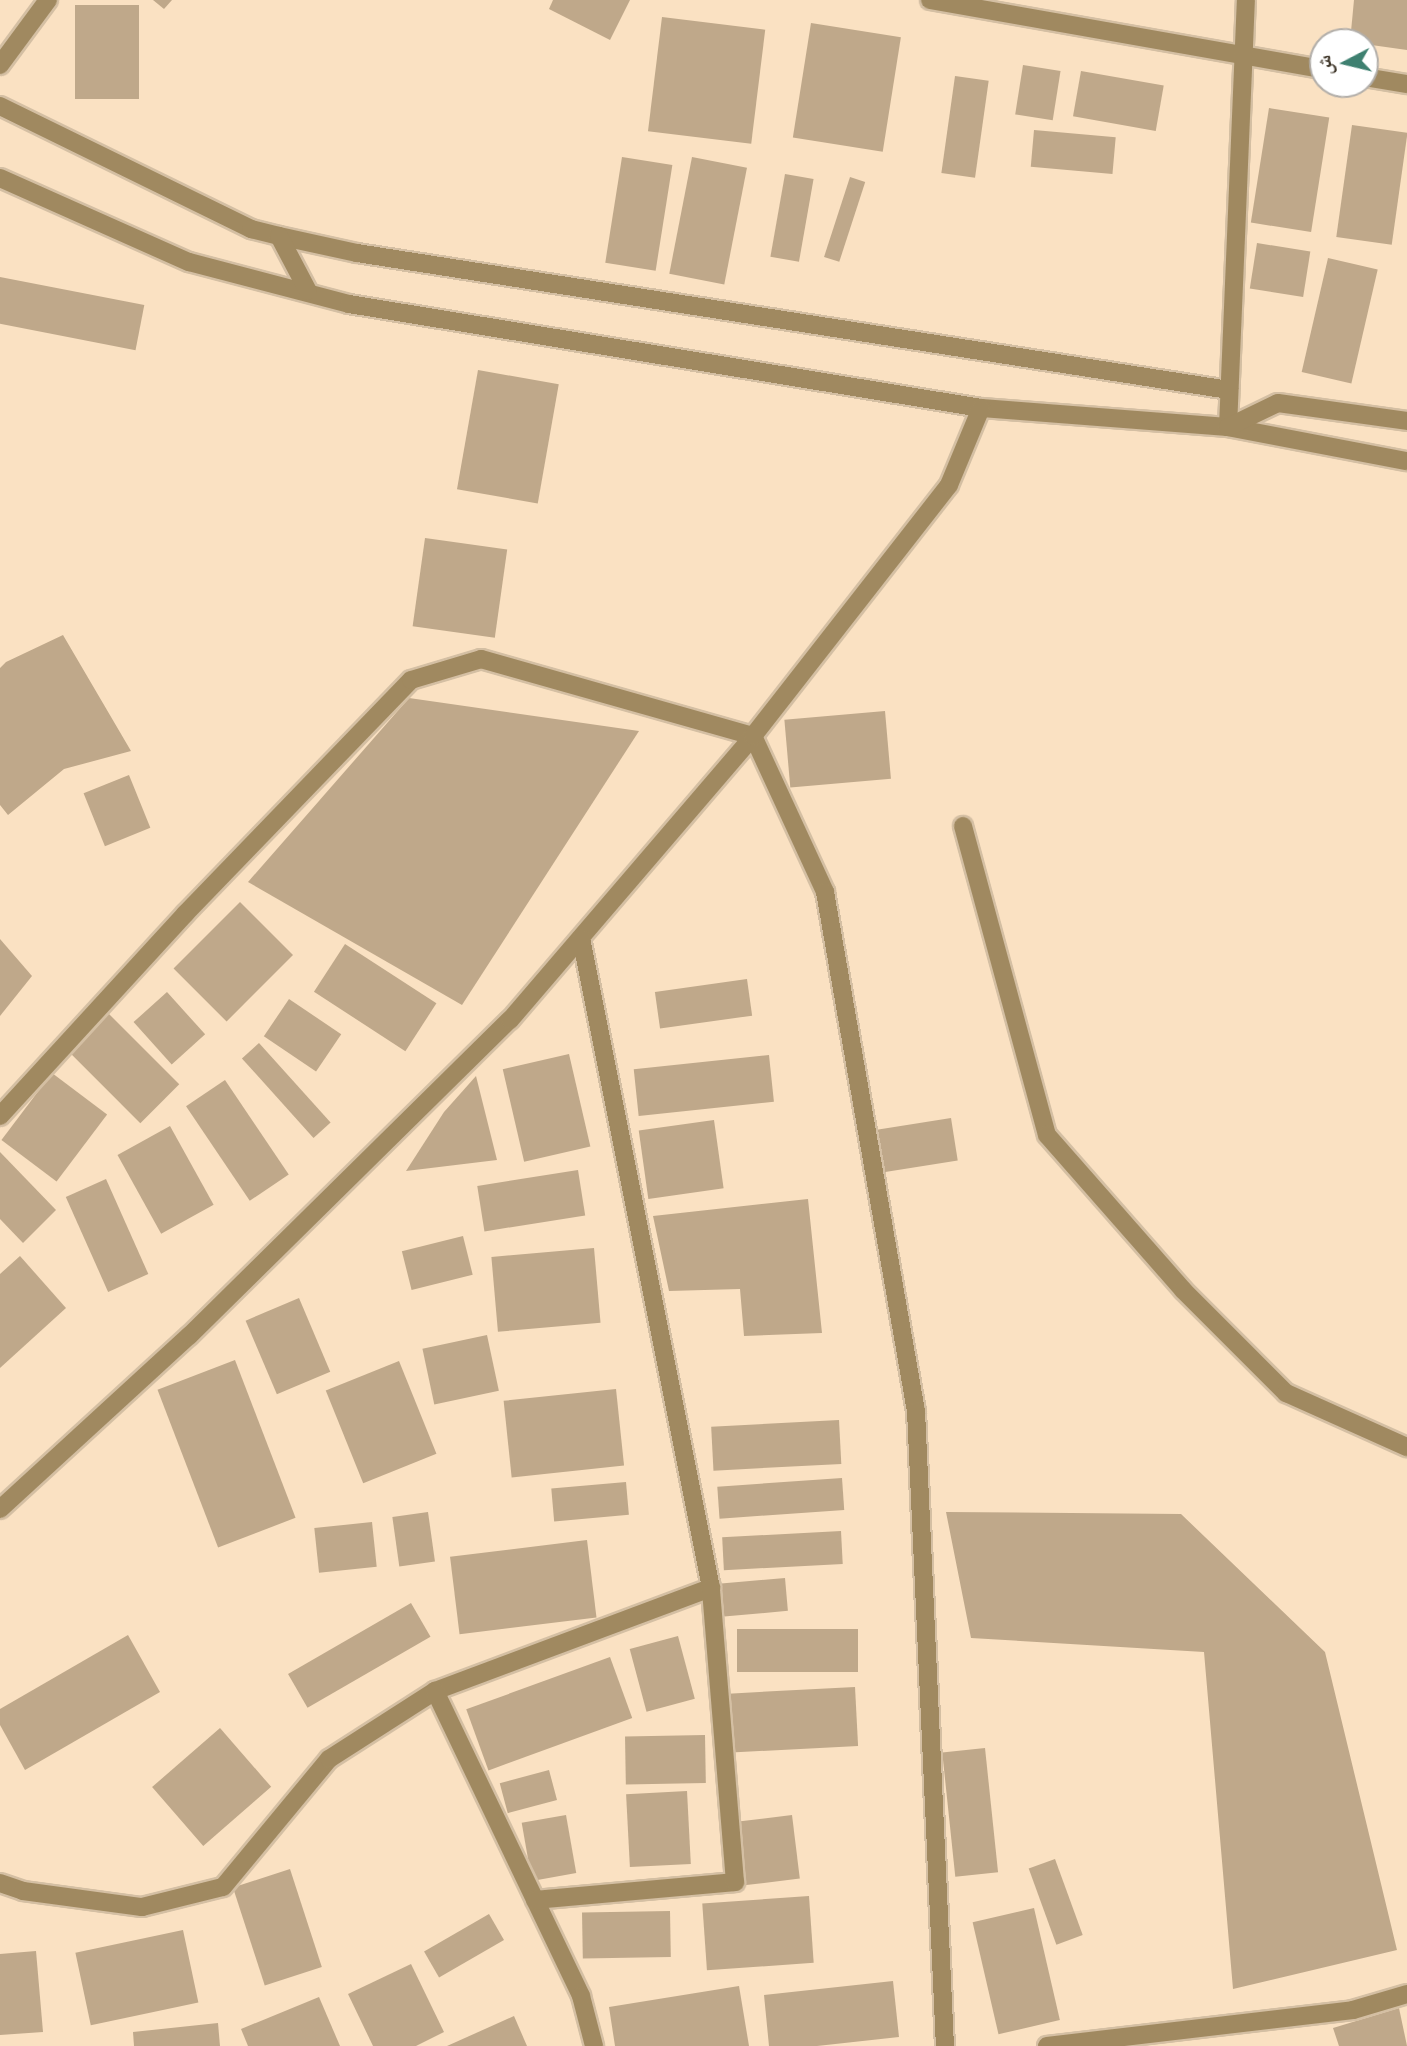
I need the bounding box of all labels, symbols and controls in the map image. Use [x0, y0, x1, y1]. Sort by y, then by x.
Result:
north arrow [1309, 28, 1379, 98]
text: ش [1311, 54, 1339, 77]

